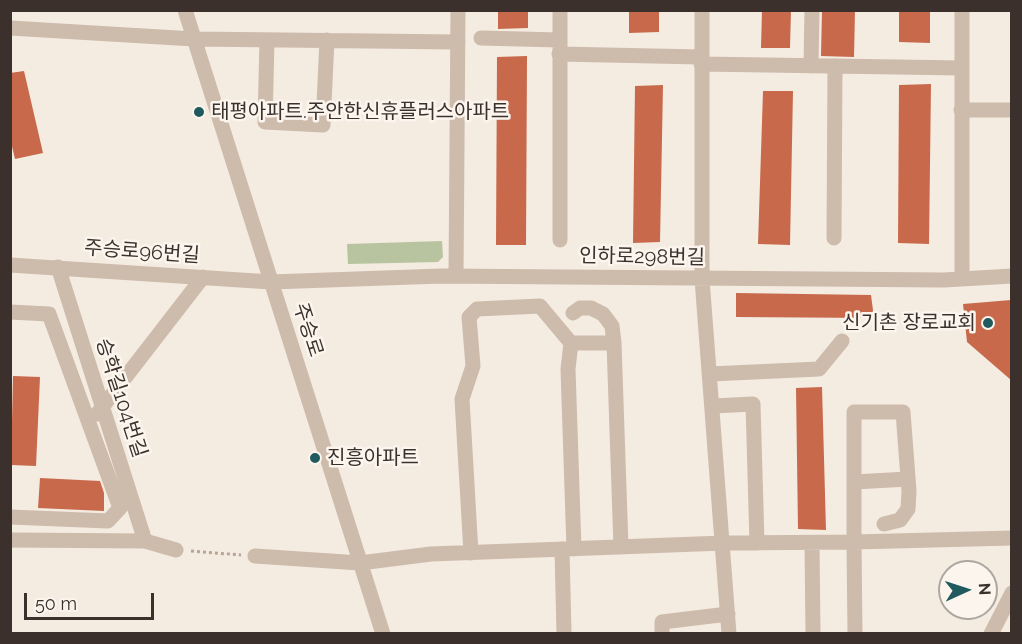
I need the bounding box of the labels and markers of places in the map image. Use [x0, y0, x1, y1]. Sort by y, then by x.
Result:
place label: 태평아파트.주안한신휴플러스아파트 [211, 100, 509, 124]
marker: 태평아파트.주안한신휴플러스아파트 [192, 105, 206, 119]
place label: 신기촌 장로교회 [842, 311, 976, 335]
marker: 신기촌 장로교회 [981, 316, 995, 330]
place label: 진흥아파트 [327, 446, 419, 470]
marker: 진흥아파트 [308, 451, 322, 465]

